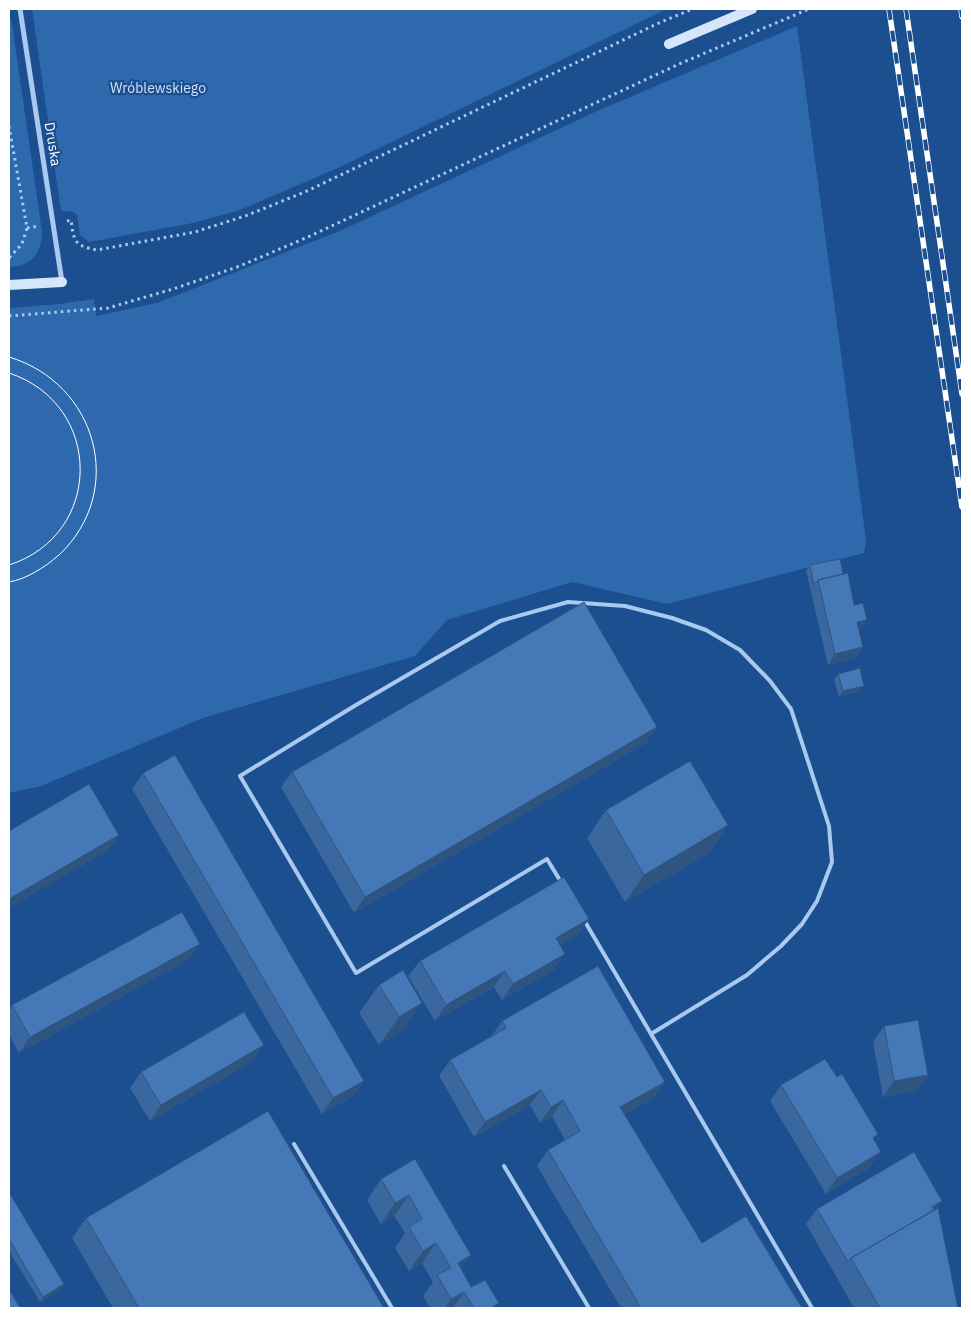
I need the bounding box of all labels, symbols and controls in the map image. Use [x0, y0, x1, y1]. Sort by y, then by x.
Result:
park label: Wróblewskiego [110, 79, 206, 97]
street label: Druska [41, 121, 65, 168]

